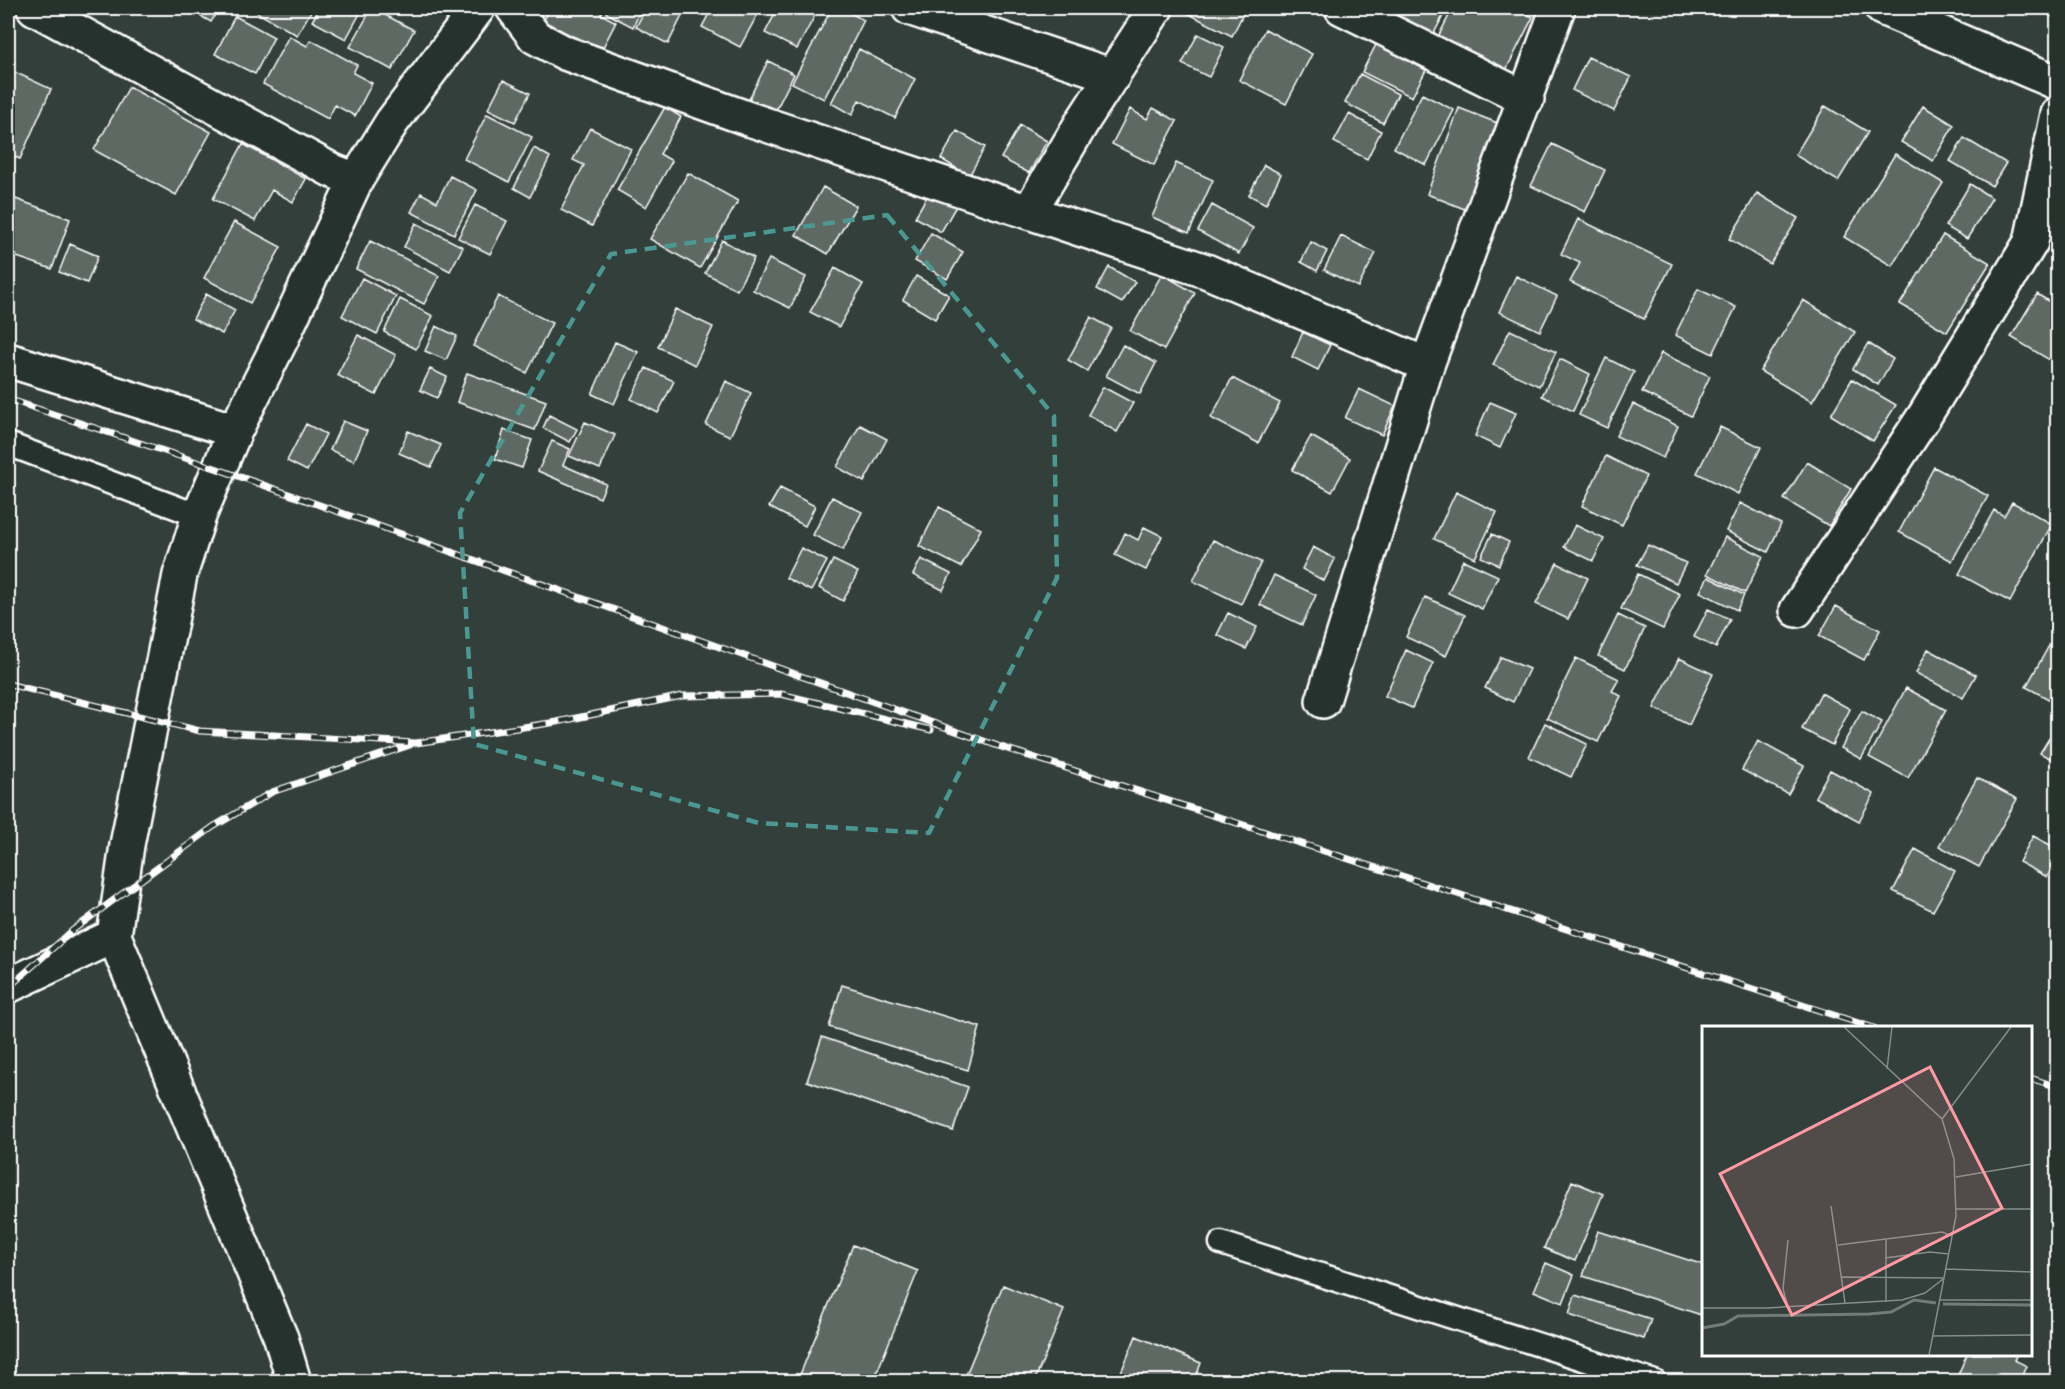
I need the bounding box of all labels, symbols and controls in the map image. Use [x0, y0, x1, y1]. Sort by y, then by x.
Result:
inset map [1702, 1026, 2032, 1356]

